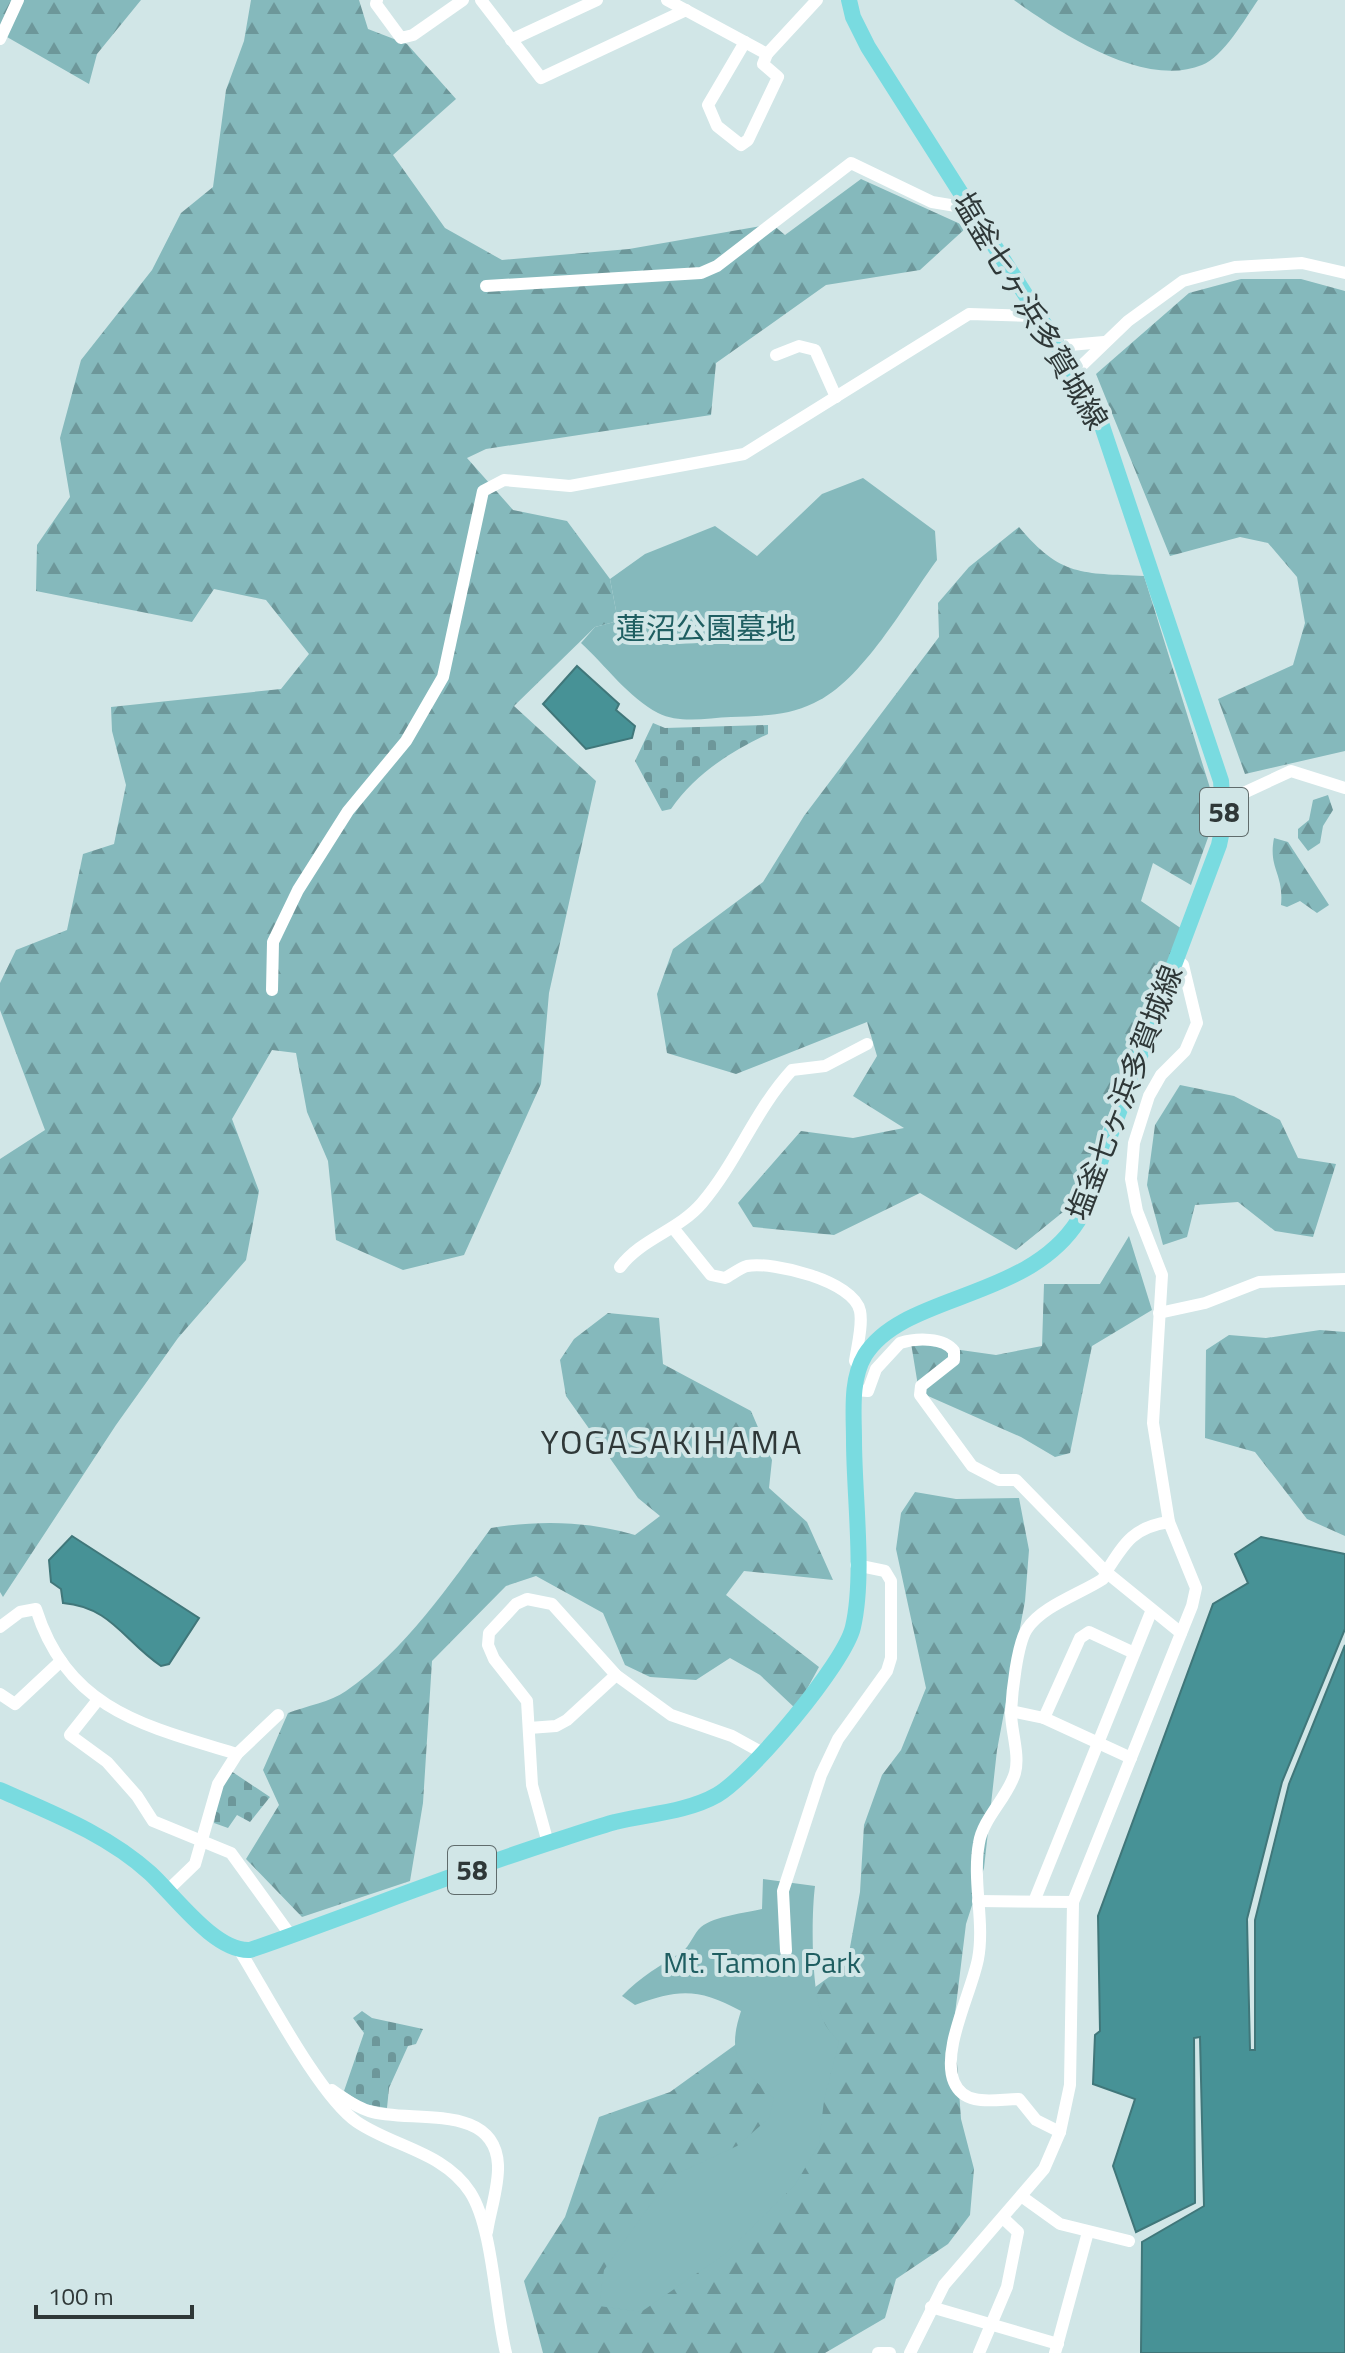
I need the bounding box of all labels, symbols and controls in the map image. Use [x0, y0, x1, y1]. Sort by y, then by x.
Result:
street label: 塩釜七ヶ浜多賀城線 [942, 183, 1120, 438]
park label: 蓮沼公園墓地 [616, 605, 796, 651]
road number: 58 [1200, 788, 1248, 836]
street label: 塩釜七ヶ浜多賀城線 [1054, 958, 1194, 1227]
district label: YOGASAKIHAMA [541, 1415, 803, 1467]
road number: 58 [448, 1846, 496, 1894]
park label: Mt. Tamon Park [663, 1939, 861, 1985]
scale bar [36, 2269, 192, 2319]
text: 100 m [48, 2278, 114, 2314]

